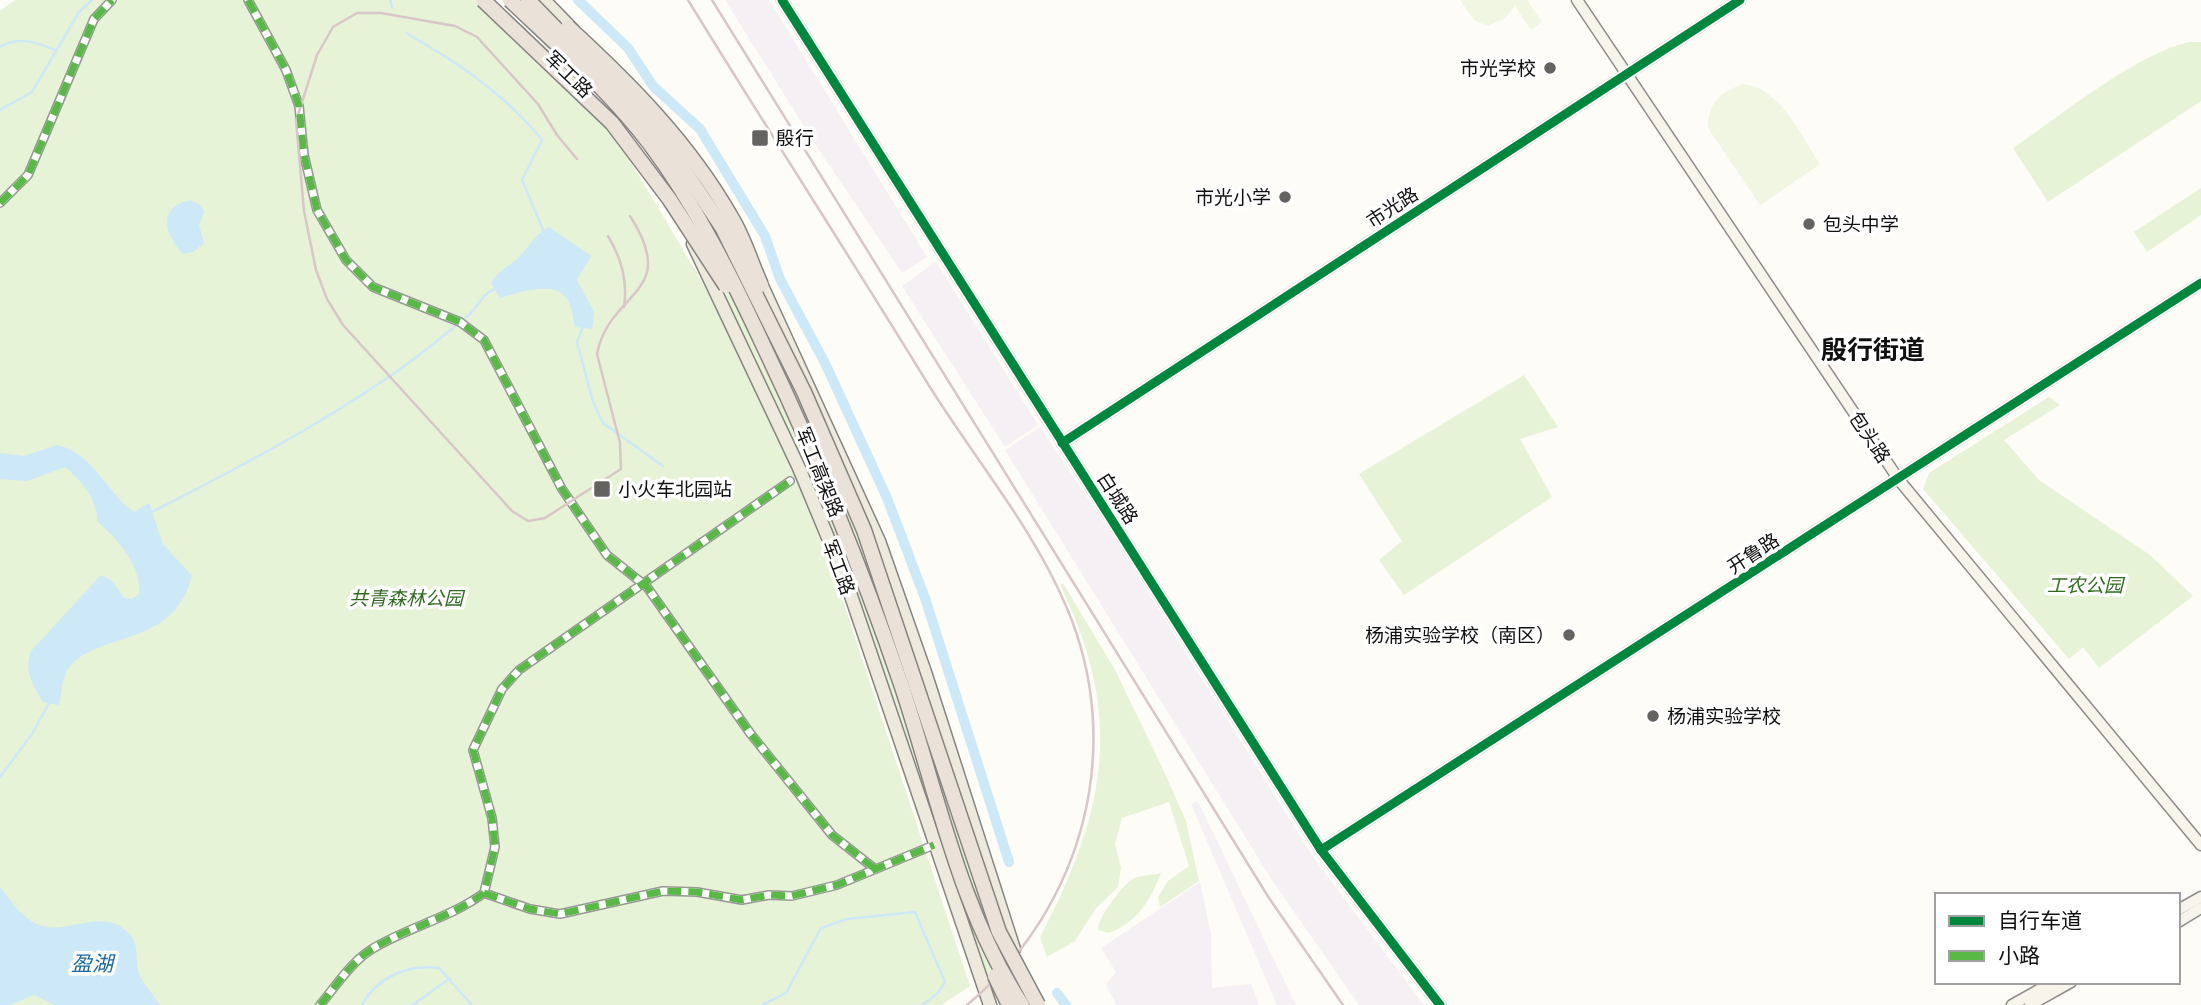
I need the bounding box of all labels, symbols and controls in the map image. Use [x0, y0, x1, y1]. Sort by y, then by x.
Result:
street label: 军工路 [540, 45, 599, 102]
place label: 市光学校 [1460, 55, 1536, 80]
marker: 市光学校 [1542, 60, 1558, 76]
place label: 殷行 [776, 125, 814, 150]
marker: 殷行 [750, 128, 770, 148]
street label: 市光路 [1361, 181, 1422, 233]
place label: 市光小学 [1195, 184, 1271, 209]
marker: 市光小学 [1277, 189, 1293, 205]
place label: 包头中学 [1823, 211, 1899, 236]
marker: 包头中学 [1801, 216, 1817, 232]
district label: 殷行街道 [1821, 332, 1925, 366]
street label: 包头路 [1844, 406, 1897, 467]
street label: 军工高架路 [791, 423, 850, 521]
street label: 白城路 [1092, 467, 1144, 528]
place label: 小火车北园站 [618, 476, 732, 501]
marker: 小火车北园站 [592, 479, 612, 499]
street label: 开鲁路 [1722, 527, 1783, 579]
street label: 军工路 [818, 536, 861, 598]
park label: 工农公园 [2047, 572, 2126, 597]
park label: 共青森林公园 [349, 585, 466, 610]
place label: 杨浦实验学校（南区） [1365, 622, 1555, 647]
marker: 杨浦实验学校（南区） [1561, 627, 1577, 643]
place label: 杨浦实验学校 [1667, 703, 1781, 728]
marker: 杨浦实验学校 [1645, 708, 1661, 724]
legend [1935, 893, 2180, 984]
text: 自行车道 [1998, 906, 2082, 934]
text: 小路 [1998, 941, 2040, 969]
water label: 盈湖 [71, 949, 116, 977]

